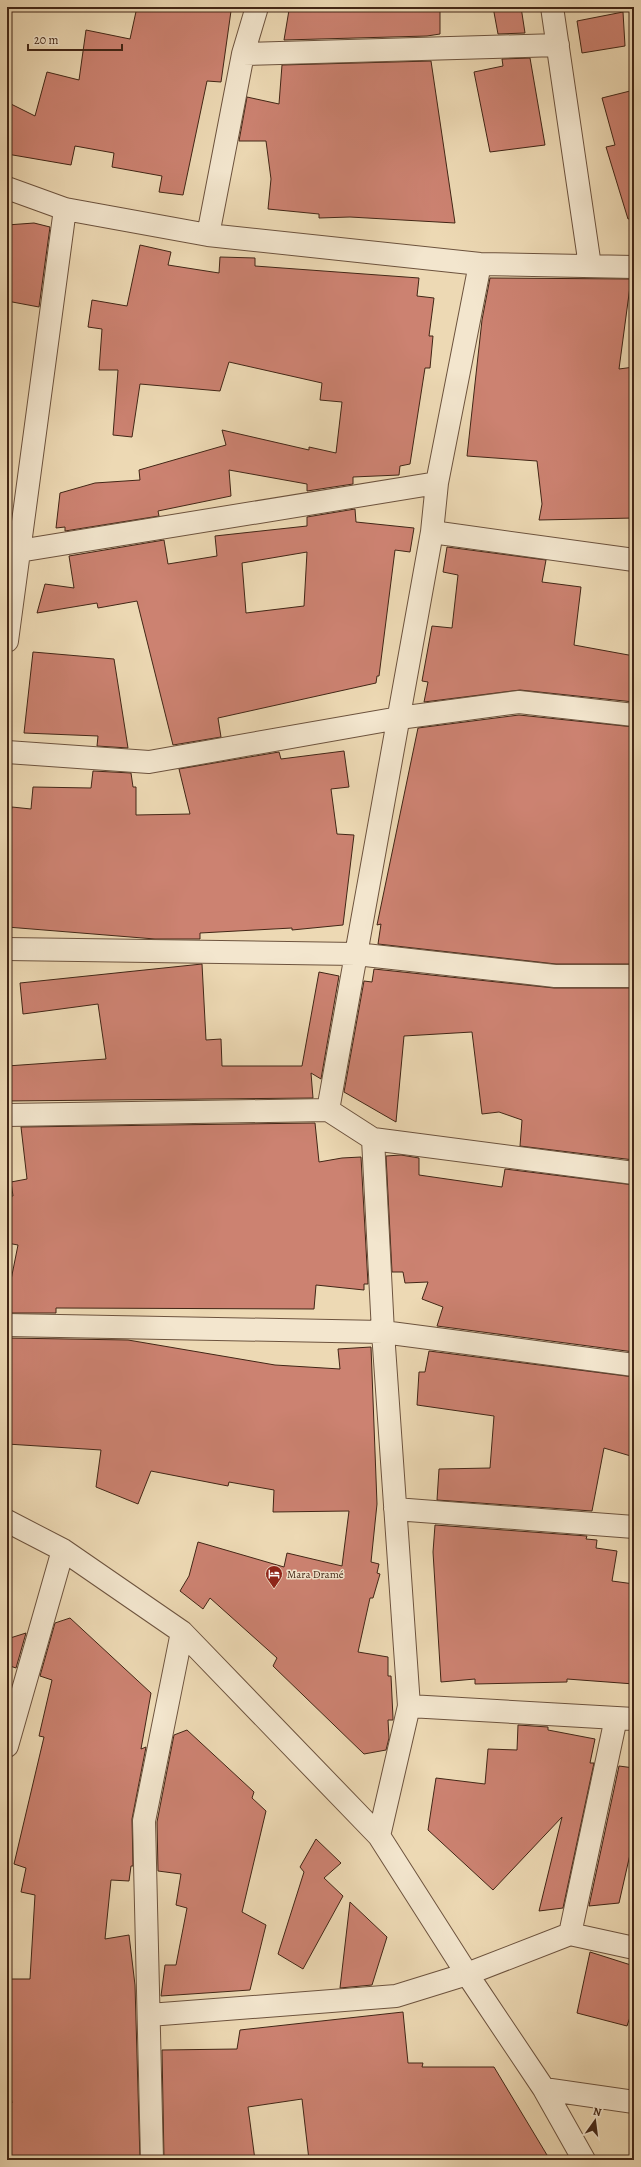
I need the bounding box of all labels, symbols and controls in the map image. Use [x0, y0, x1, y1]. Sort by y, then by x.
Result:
scale bar [28, 26, 122, 52]
text: 20 m [34, 32, 58, 48]
hotel icon: Mara Dramé [264, 1564, 284, 1589]
place label: Mara Dramé [287, 1567, 344, 1582]
north arrow [575, 2101, 615, 2141]
text: N [592, 2104, 603, 2120]

